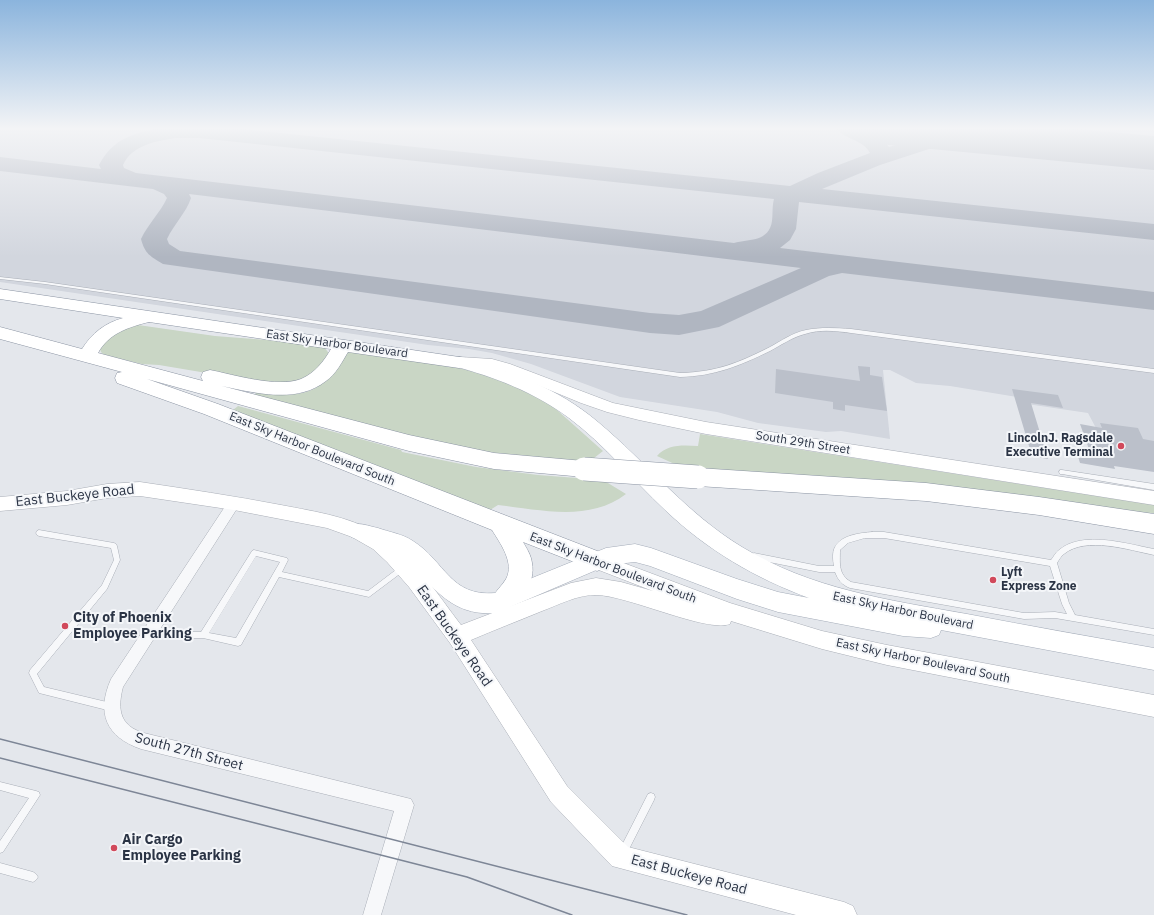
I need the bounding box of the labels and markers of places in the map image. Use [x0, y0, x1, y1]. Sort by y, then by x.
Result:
place label: LincolnJ. Ragsdale Executive Terminal [1006, 432, 1113, 460]
marker: LincolnJ. Ragsdale Executive Terminal [1116, 441, 1126, 451]
place label: Lyft Express Zone [1001, 566, 1077, 594]
marker: Lyft Express Zone [988, 575, 998, 585]
place label: City of Phoenix Employee Parking [73, 610, 192, 642]
marker: City of Phoenix Employee Parking [60, 621, 70, 631]
place label: Air Cargo Employee Parking [122, 832, 241, 864]
marker: Air Cargo Employee Parking [109, 843, 119, 853]

